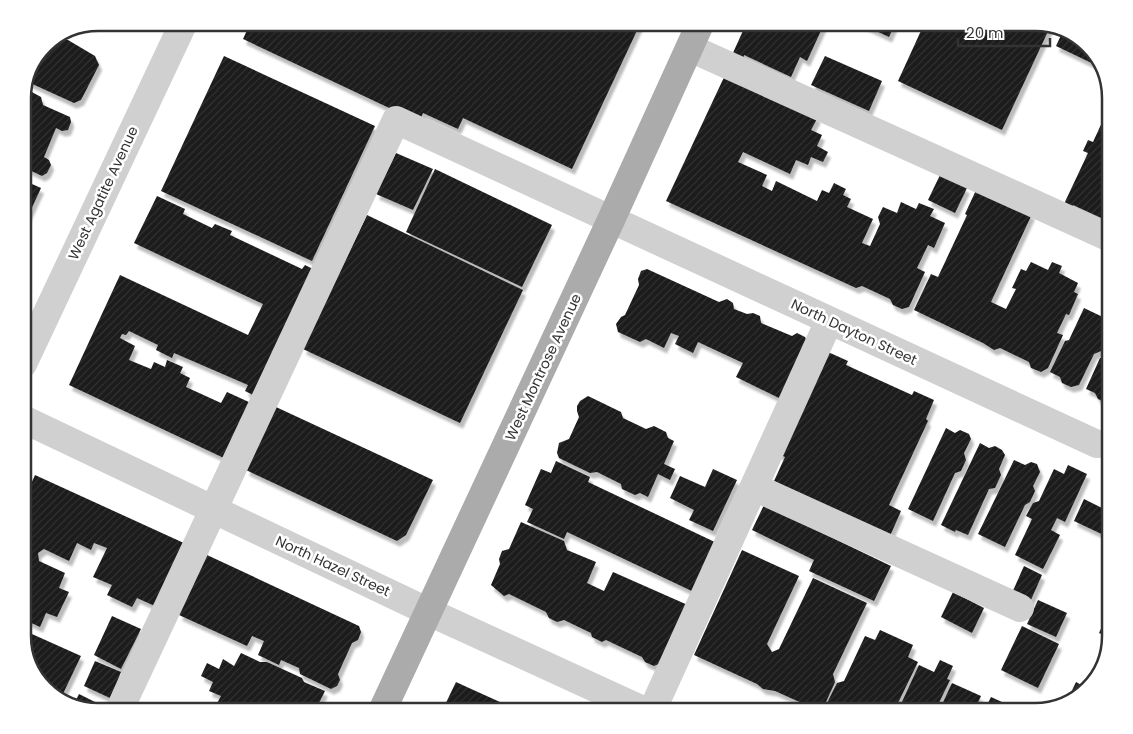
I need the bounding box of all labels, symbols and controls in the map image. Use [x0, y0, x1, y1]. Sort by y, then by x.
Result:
scale bar [958, 15, 1050, 47]
text: 20 m [966, 22, 1004, 43]
street label: West Agatite Avenue [63, 123, 143, 263]
street label: West Montrose Avenue [500, 290, 586, 444]
street label: North Dayton Street [788, 294, 920, 370]
street label: North Hazel Street [272, 531, 394, 601]

